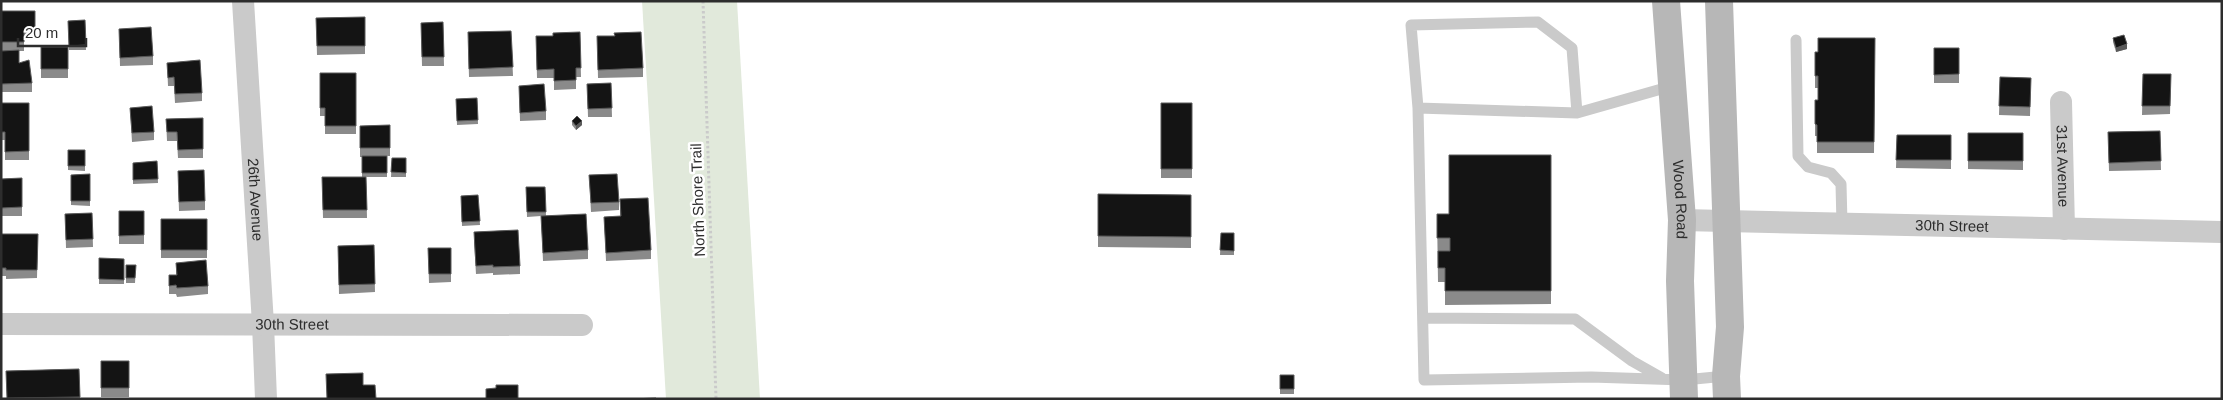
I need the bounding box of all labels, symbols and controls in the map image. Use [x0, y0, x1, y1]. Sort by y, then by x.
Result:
scale bar [18, 15, 85, 47]
text: 20 m [25, 24, 58, 41]
street label: 31st Avenue [2054, 125, 2072, 207]
street label: North Shore Trail [687, 143, 708, 257]
street label: 26th Avenue [245, 158, 267, 242]
street label: Wood Road [1670, 159, 1691, 239]
street label: 30th Street [1915, 216, 1990, 235]
street label: 30th Street [255, 315, 330, 333]

